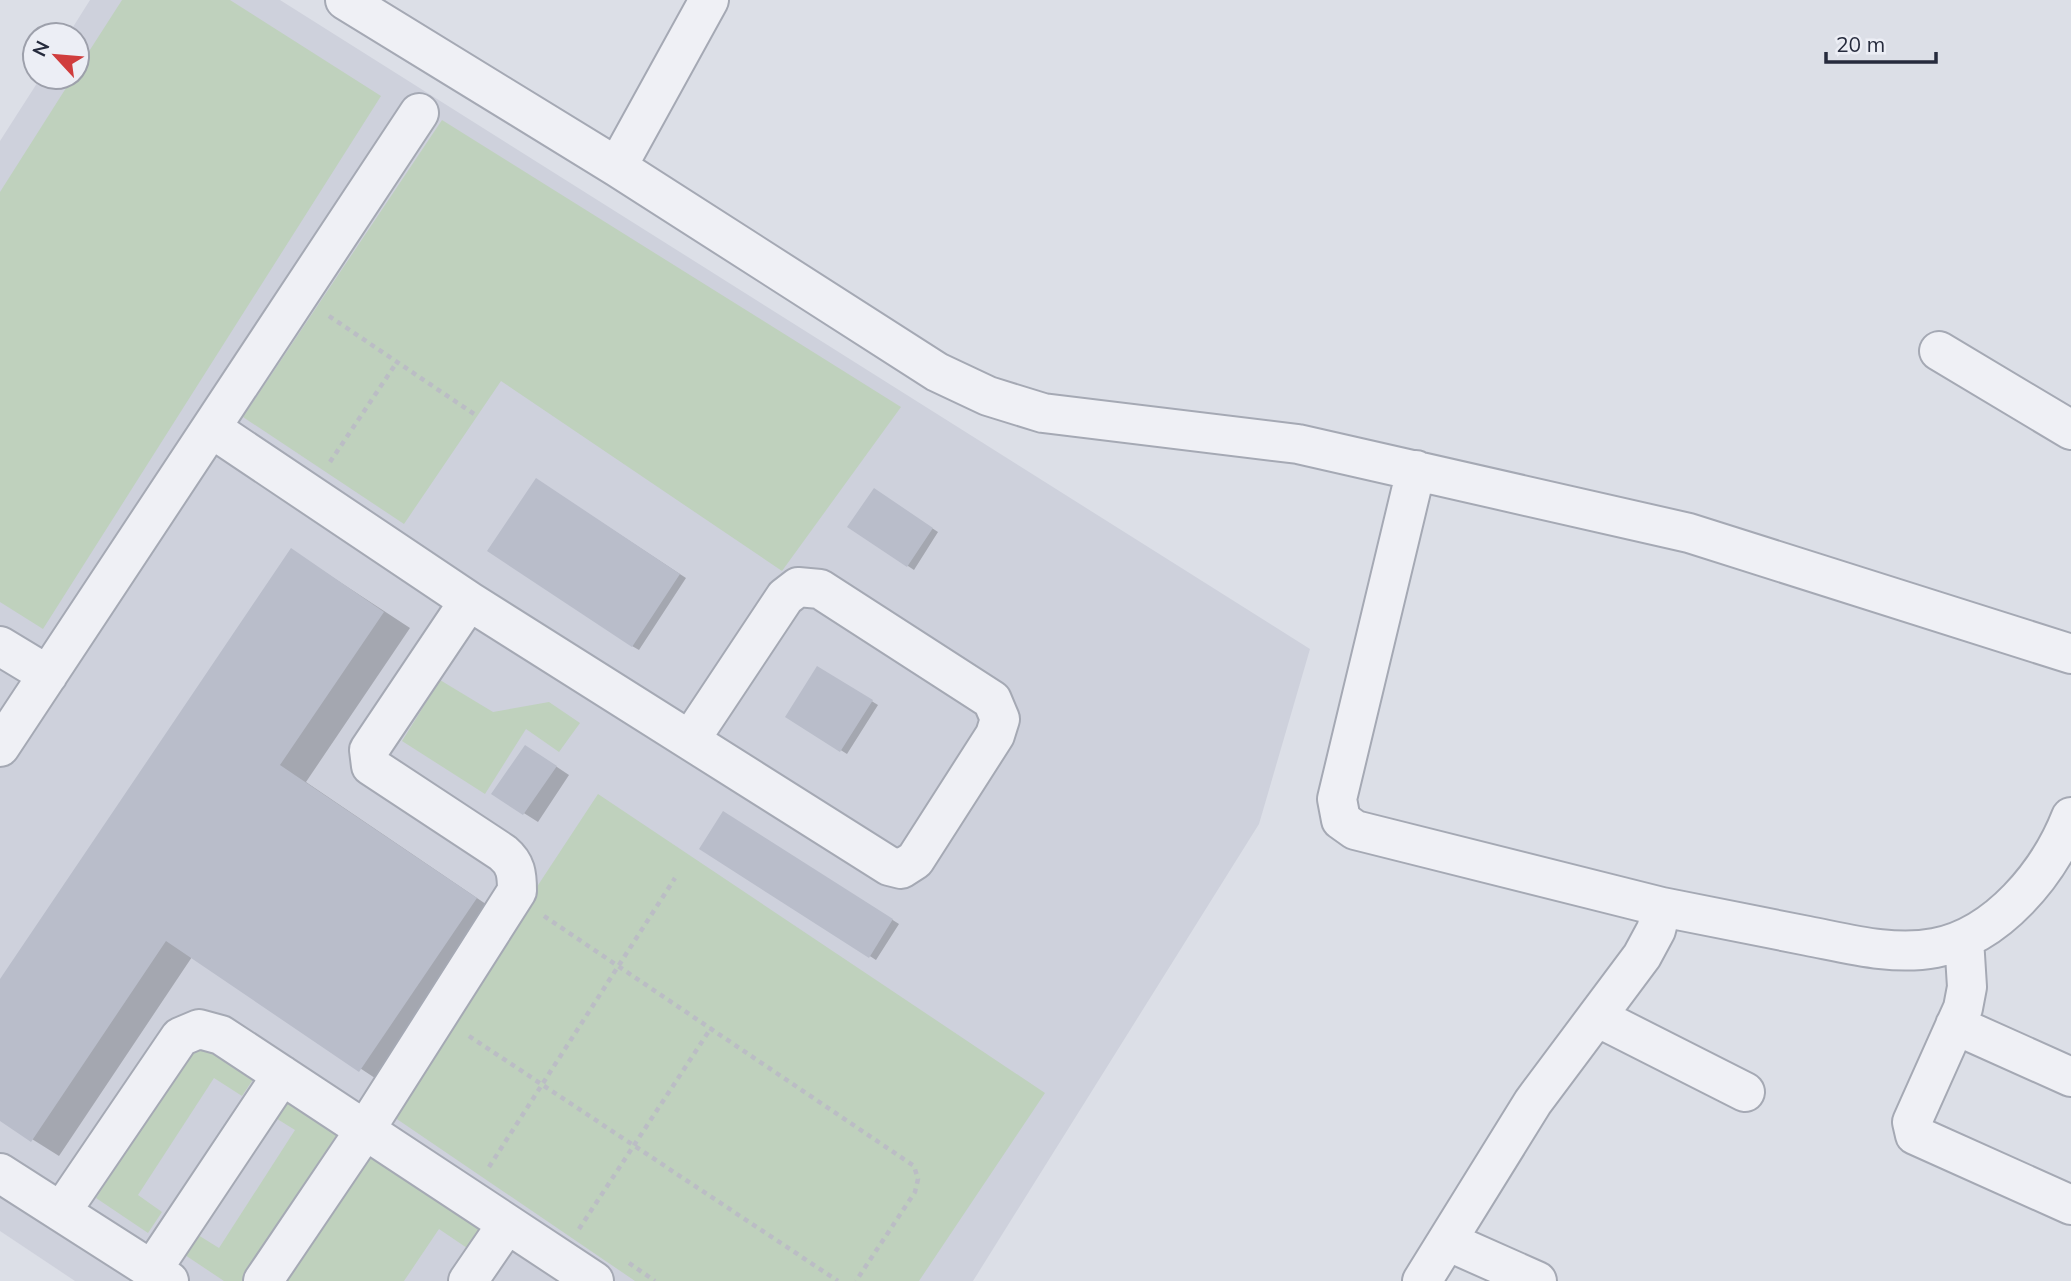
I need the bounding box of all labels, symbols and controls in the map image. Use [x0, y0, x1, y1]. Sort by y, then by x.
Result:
north arrow [21, 21, 91, 91]
scale bar [1826, 21, 1936, 65]
text: 20 m [1836, 31, 1885, 57]
text: N [27, 37, 55, 60]

